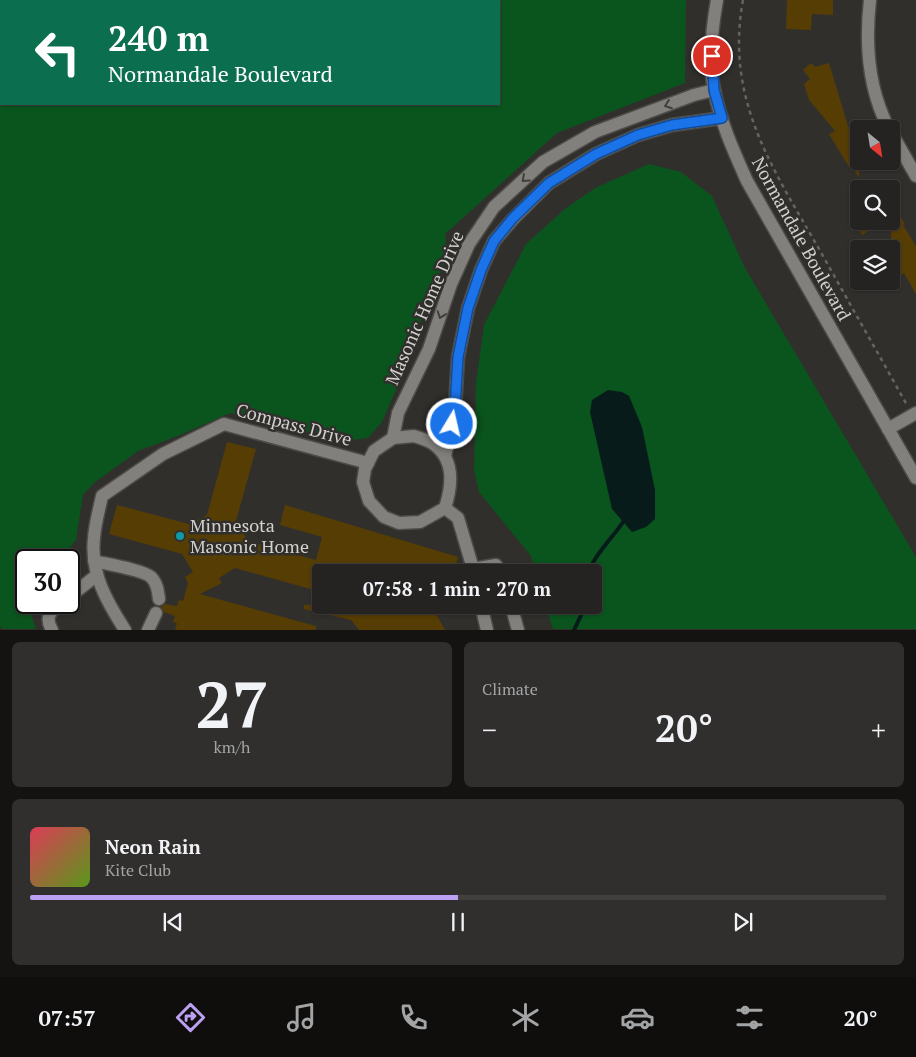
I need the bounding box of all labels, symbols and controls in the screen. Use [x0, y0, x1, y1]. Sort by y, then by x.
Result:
text: 240 m [108, 15, 209, 61]
icon: left [25, 20, 90, 85]
pin [691, 35, 733, 77]
icon: arrive [698, 42, 726, 70]
text: Normandale Boulevard [108, 59, 333, 88]
one-way arrow [664, 99, 672, 109]
north arrow [850, 120, 900, 170]
map controls [850, 120, 900, 290]
street label: Normandale Boulevard [747, 152, 857, 325]
one-way arrow [521, 173, 530, 182]
button: search [850, 180, 900, 230]
street label: Masonic Home Drive [379, 227, 469, 388]
button: layers [850, 240, 900, 290]
one-way arrow [437, 310, 447, 318]
street label: Compass Drive [234, 397, 355, 451]
position arrow [425, 397, 477, 449]
place label: Minnesota Masonic Home [190, 513, 309, 558]
marker: Minnesota Masonic Home [174, 530, 186, 542]
speed limit sign: 30 [15, 549, 80, 614]
text: 07:58 · 1 min · 270 m [363, 576, 551, 601]
text: 27 [195, 660, 269, 747]
text: Climate [482, 678, 538, 700]
text: 20° [655, 703, 713, 753]
text: − [482, 711, 497, 748]
text: + [871, 711, 886, 748]
text: km/h [214, 736, 250, 758]
text: Neon Rain [105, 834, 201, 859]
text: Kite Club [105, 859, 171, 881]
icon: previous [159, 908, 187, 936]
icon: pause [444, 908, 472, 936]
icon: next [729, 908, 757, 936]
icon: directions [173, 1000, 208, 1035]
icon: music [284, 1000, 319, 1035]
icon: phone [396, 1000, 431, 1035]
icon: climate [508, 1000, 543, 1035]
icon: car [620, 1000, 655, 1035]
icon: filters [732, 1000, 767, 1035]
text: 07:57 [38, 1003, 96, 1032]
text: 20° [844, 1003, 878, 1032]

